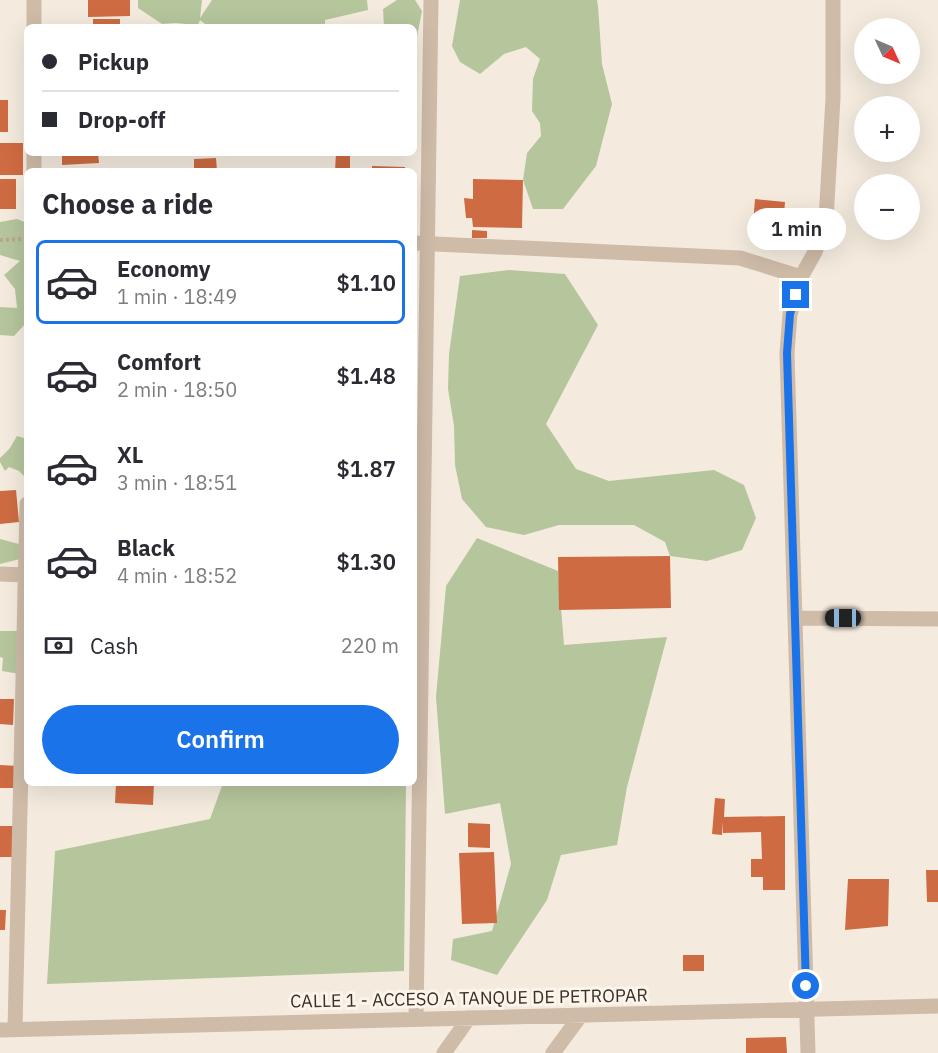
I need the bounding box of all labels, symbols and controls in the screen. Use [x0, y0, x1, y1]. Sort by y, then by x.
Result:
north arrow [854, 18, 920, 84]
map controls [854, 18, 920, 240]
text: Pickup [78, 47, 149, 76]
button: + [854, 96, 920, 162]
text: Drop-off [78, 105, 165, 134]
button: − [854, 174, 920, 240]
text: Choose a ride [42, 186, 213, 221]
callout: 1 min [746, 208, 846, 250]
text: 1 min [771, 215, 822, 242]
text: Economy [117, 254, 211, 283]
icon: car [45, 255, 99, 309]
text: $1.10 [337, 268, 396, 297]
route end [782, 281, 809, 308]
text: 1 min · 18:49 [117, 283, 237, 310]
text: Comfort [117, 347, 201, 376]
icon: car [45, 348, 99, 402]
text: $1.48 [337, 361, 396, 390]
text: 2 min · 18:50 [117, 376, 237, 403]
text: XL [117, 440, 143, 469]
icon: car [45, 441, 99, 495]
text: $1.87 [337, 454, 396, 483]
text: 3 min · 18:51 [117, 469, 237, 496]
text: Black [117, 533, 175, 562]
icon: car [45, 534, 99, 588]
text: $1.30 [337, 547, 396, 576]
text: 4 min · 18:52 [117, 562, 237, 589]
car [825, 609, 861, 627]
icon: cash [42, 629, 75, 662]
text: Cash [90, 631, 139, 660]
text: 220 m [341, 632, 399, 659]
button: Confirm [42, 705, 399, 774]
route start [792, 972, 819, 999]
street label: CALLE 1 - ACCESO A TANQUE DE PETROPAR [290, 983, 648, 1013]

